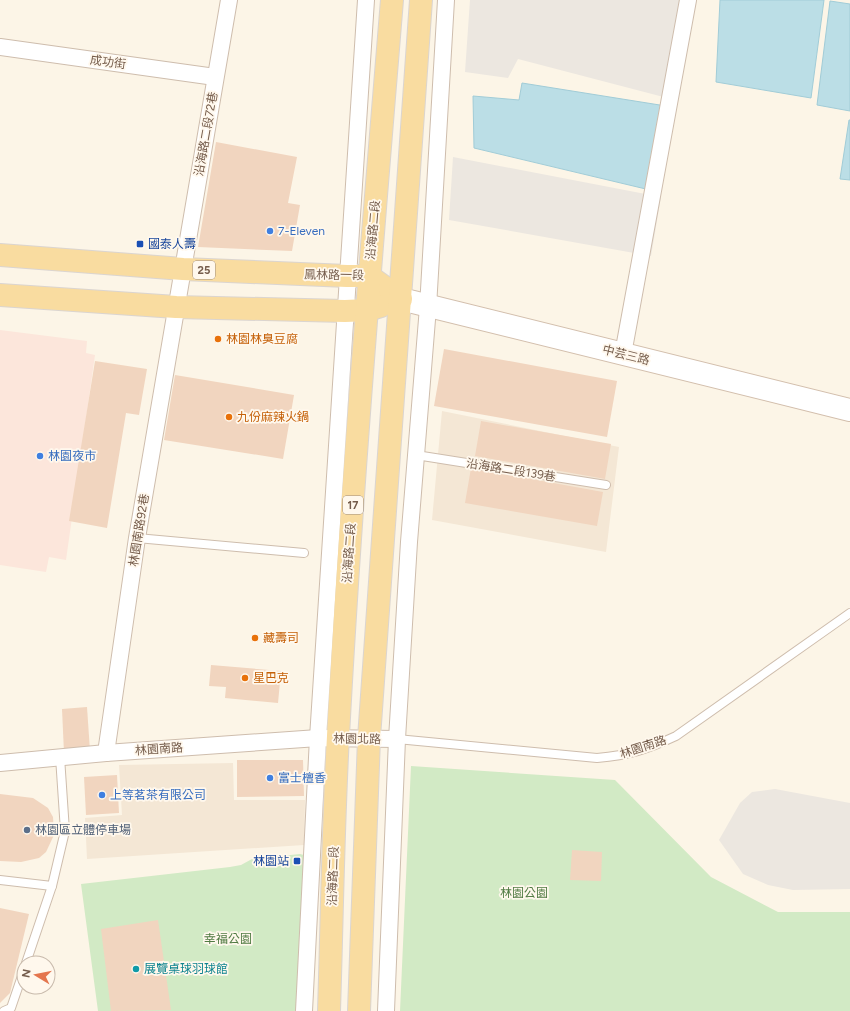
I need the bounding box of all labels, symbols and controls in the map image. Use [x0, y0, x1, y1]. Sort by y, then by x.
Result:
street label: 成功街 [89, 53, 127, 71]
street label: 沿海路二段72巷 [192, 91, 220, 177]
street label: 沿海路二段 [363, 199, 383, 261]
place label: 7-Eleven [278, 224, 325, 238]
marker: 7-Eleven [265, 226, 275, 236]
place label: 國泰人壽 [148, 237, 196, 251]
marker: 國泰人壽 [135, 239, 145, 249]
road number: 25 [193, 261, 215, 279]
street label: 鳳林路一段 [304, 267, 364, 283]
place label: 林園林臭豆腐 [226, 332, 298, 346]
marker: 林園林臭豆腐 [213, 334, 223, 344]
street label: 中芸三路 [601, 342, 651, 368]
place label: 九份麻辣火鍋 [237, 410, 309, 424]
marker: 九份麻辣火鍋 [224, 412, 234, 422]
place label: 林園夜市 [48, 449, 96, 463]
marker: 林園夜市 [35, 451, 45, 461]
street label: 沿海路二段139巷 [465, 456, 557, 484]
street label: 林園南路92巷 [126, 493, 152, 567]
road number: 17 [343, 496, 363, 514]
street label: 沿海路二段 [340, 523, 358, 583]
place label: 藏壽司 [263, 631, 299, 645]
marker: 藏壽司 [250, 633, 260, 643]
place label: 星巴克 [253, 671, 289, 685]
marker: 星巴克 [240, 673, 250, 683]
street label: 林園北路 [333, 732, 381, 746]
street label: 林園南路 [618, 733, 668, 761]
street label: 林園南路 [135, 740, 183, 758]
place label: 富士檀香 [278, 771, 326, 785]
marker: 富士檀香 [265, 773, 275, 783]
place label: 上等茗茶有限公司 [110, 788, 206, 802]
marker: 上等茗茶有限公司 [97, 790, 107, 800]
place label: 林園區立體停車場 [35, 823, 131, 837]
marker: 林園區立體停車場 [22, 825, 32, 835]
street label: 沿海路二段 [325, 846, 341, 906]
place label: 林園站 [253, 854, 289, 868]
marker: 林園站 [292, 856, 302, 866]
park label: 林園公園 [500, 886, 548, 900]
park label: 幸福公園 [204, 932, 252, 946]
north arrow [16, 955, 56, 995]
place label: 展覽桌球羽球館 [144, 962, 228, 976]
marker: 展覽桌球羽球館 [131, 964, 141, 974]
text: N [20, 968, 34, 979]

